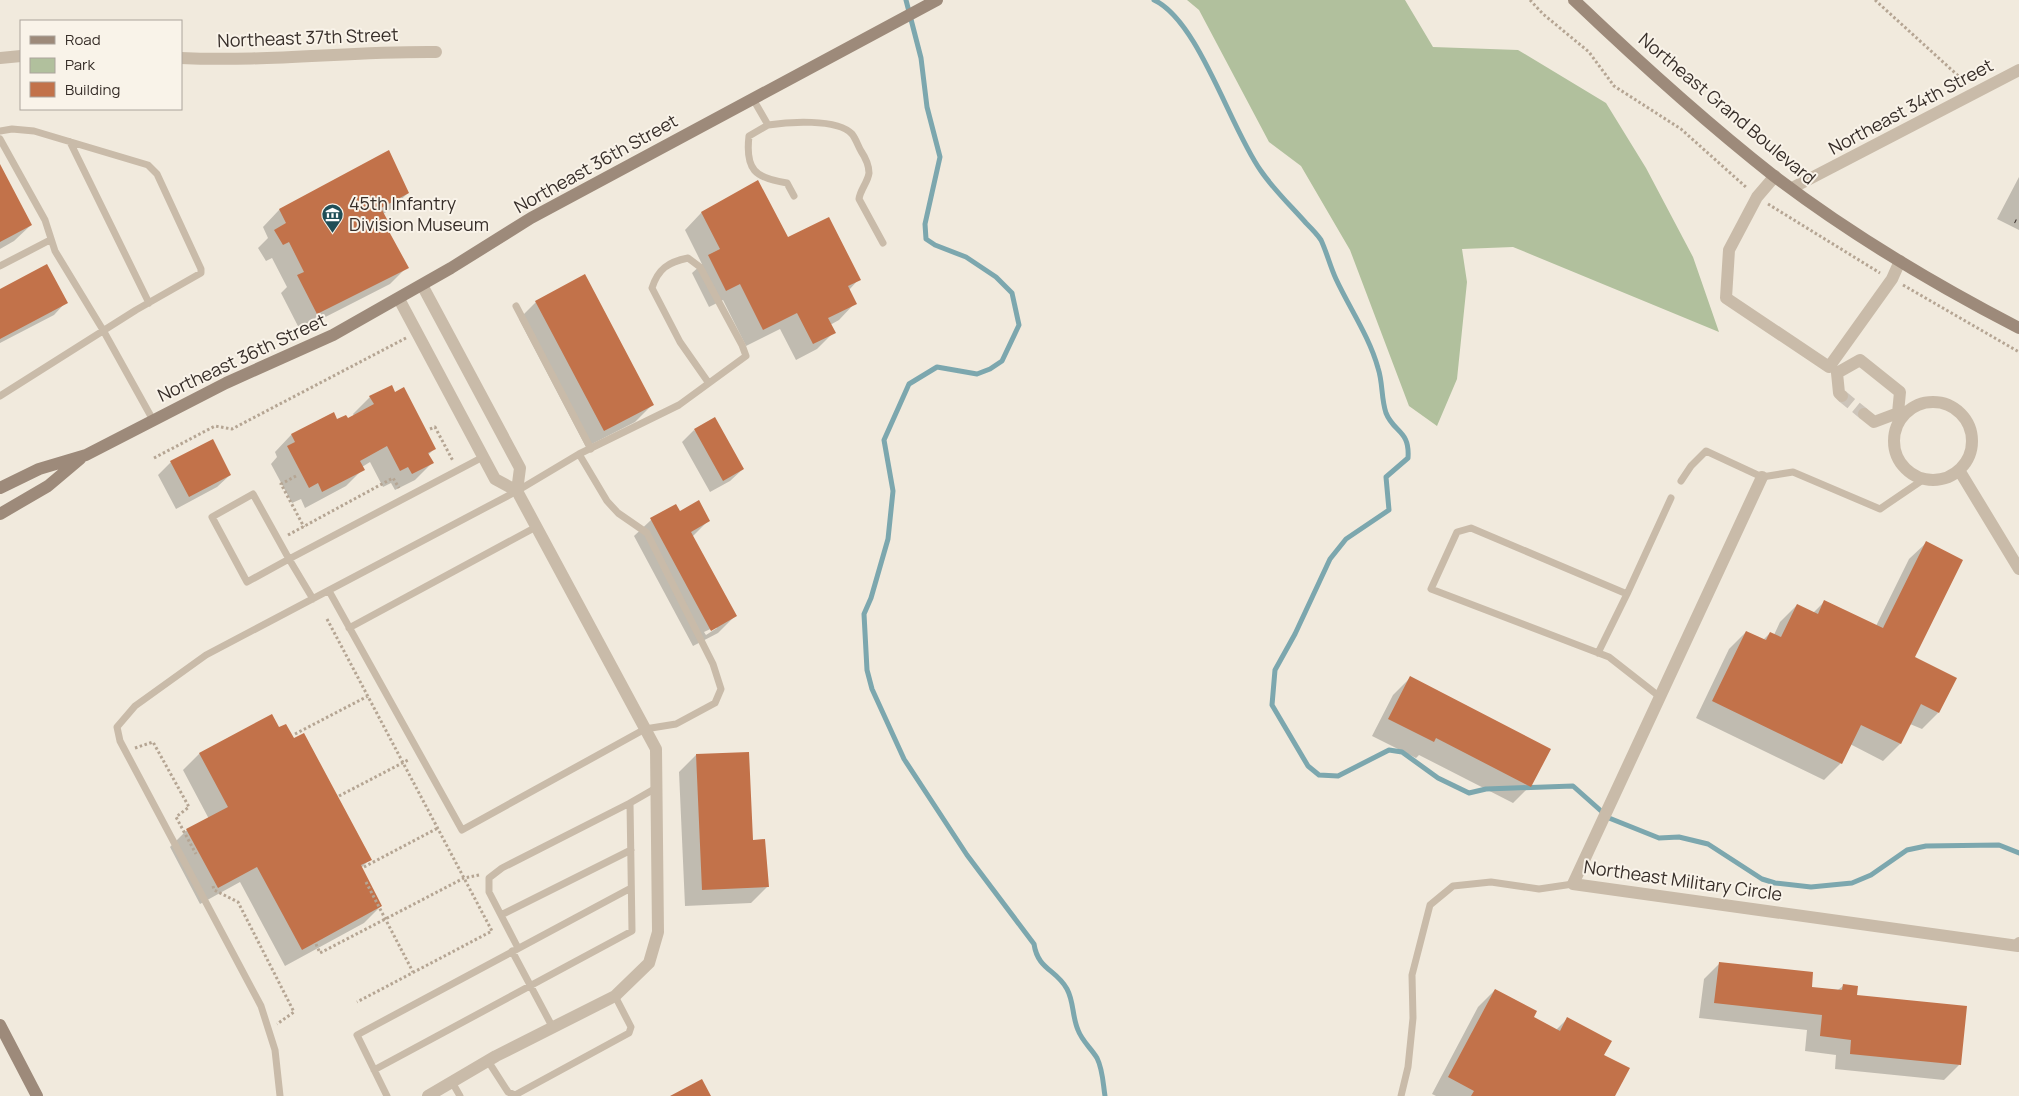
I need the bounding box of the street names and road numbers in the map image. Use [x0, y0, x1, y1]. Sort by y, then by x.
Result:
street label: Northeast 37th Street [217, 22, 399, 52]
street label: Northeast Grand Boulevard [1634, 27, 1821, 189]
street label: Northeast 34th Street [1824, 53, 1997, 160]
street label: Northeast 36th Street [509, 108, 682, 218]
street label: Northeast 36th Street [153, 307, 330, 407]
street label: Northeast Military Circle [1582, 854, 1784, 906]

